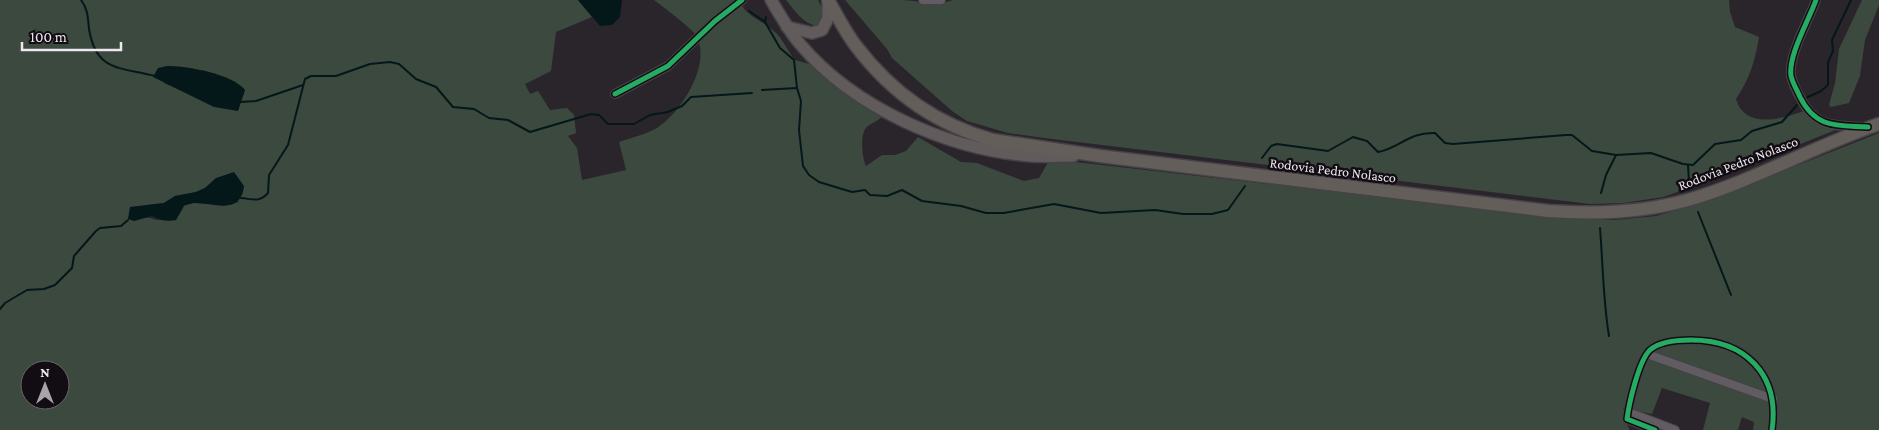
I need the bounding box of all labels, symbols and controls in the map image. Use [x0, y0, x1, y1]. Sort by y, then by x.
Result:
scale bar [22, 20, 121, 52]
text: 100 m [30, 29, 67, 45]
street label: Rodovia Pedro Nolasco [1676, 133, 1800, 193]
street label: Rodovia Pedro Nolasco [1269, 154, 1397, 186]
north arrow [20, 360, 70, 410]
text: N [40, 364, 50, 380]

